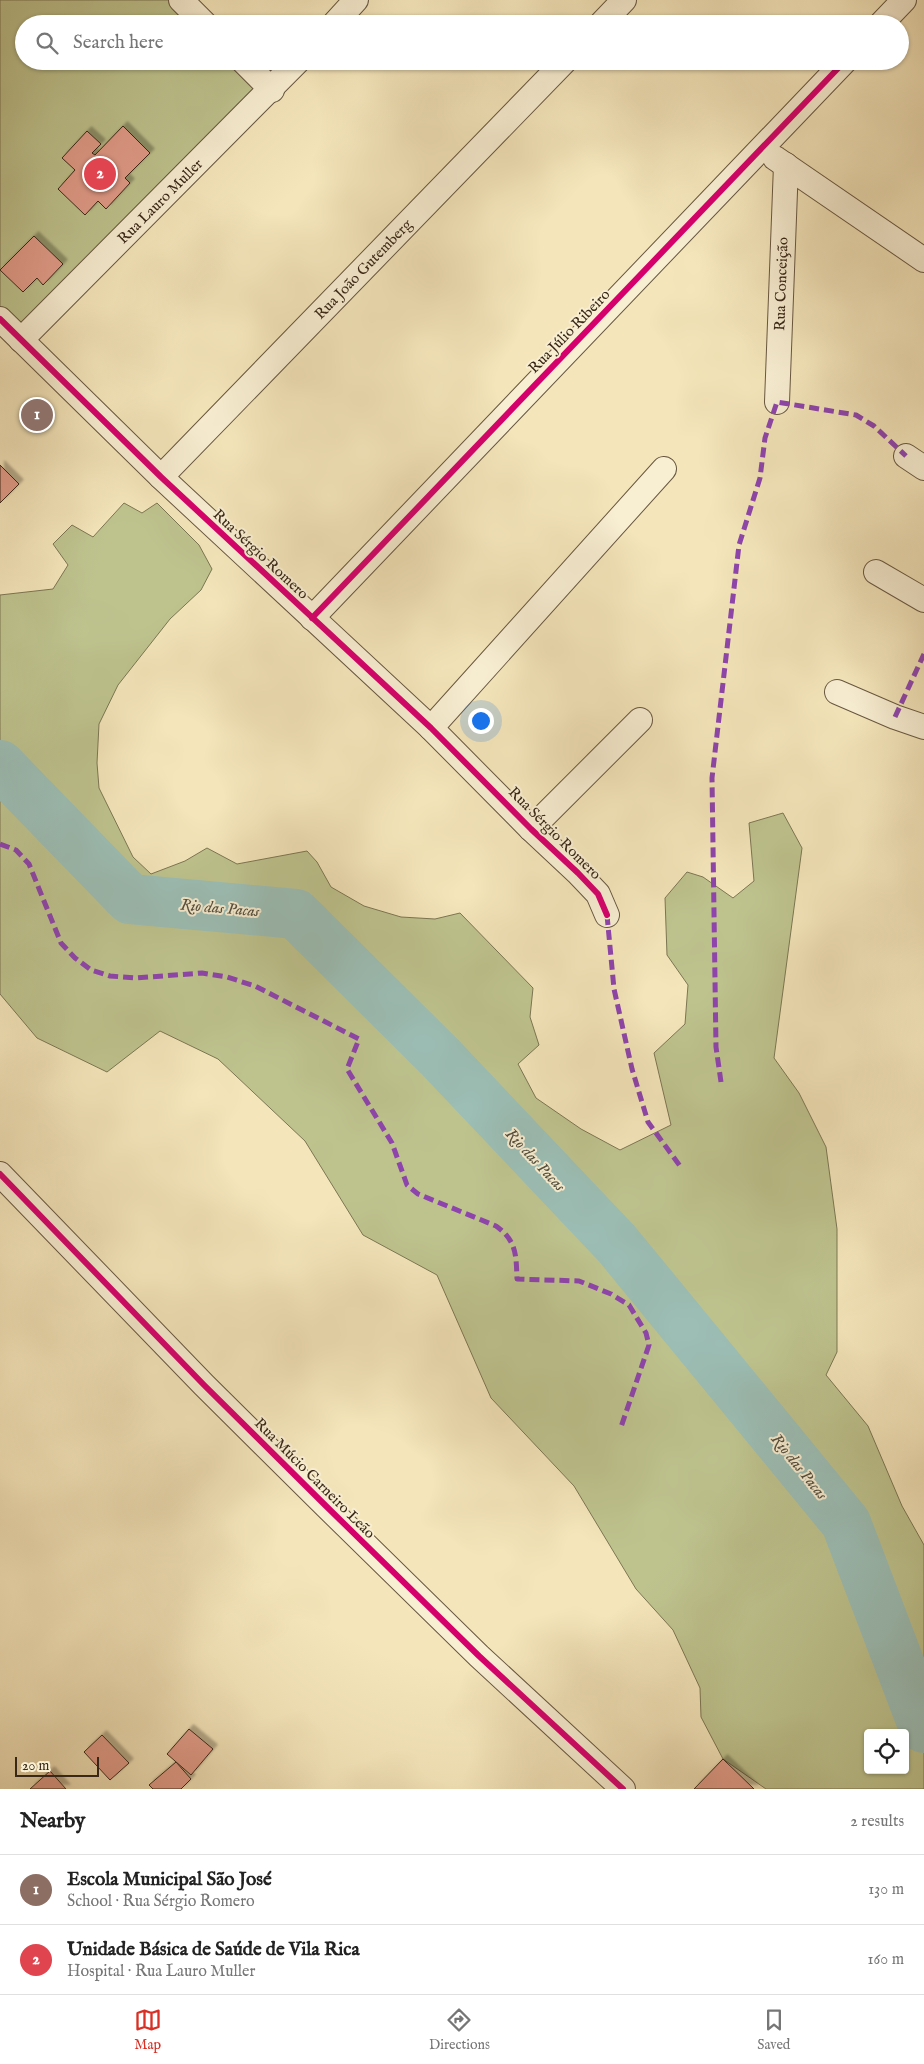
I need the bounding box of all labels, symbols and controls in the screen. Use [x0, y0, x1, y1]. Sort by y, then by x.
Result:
search box [15, 15, 909, 70]
icon: search [33, 29, 61, 57]
text: Search here [73, 31, 164, 55]
street label: Rua Lauro Muller [114, 154, 207, 248]
pin: 2 [84, 155, 116, 193]
street label: Rua João Gutemberg [311, 215, 417, 324]
street label: Rua Conceição [770, 237, 793, 331]
street label: Rua Júlio Ribeiro [524, 285, 614, 377]
pin: 1 [21, 396, 53, 434]
street label: Rua Sérgio Romero [209, 505, 312, 604]
your location [468, 708, 494, 734]
street label: Rua Sérgio Romero [504, 783, 605, 884]
water label: Rio das Pacas [180, 896, 261, 922]
water label: Rio das Pacas [500, 1125, 569, 1196]
street label: Rua Múcio Carneiro Leão [250, 1414, 379, 1543]
water label: Rio das Pacas [766, 1430, 831, 1505]
map controls [864, 1729, 909, 1774]
button: locate [864, 1729, 909, 1774]
scale bar [15, 1754, 99, 1777]
text: 20 m [22, 1757, 49, 1775]
text: Nearby [20, 1808, 85, 1835]
text: 2 results [850, 1812, 904, 1832]
text: Escola Municipal São José [67, 1868, 272, 1892]
text: 1 [33, 1880, 39, 1900]
text: 130 m [868, 1880, 904, 1900]
text: School · Rua Sérgio Romero [67, 1892, 255, 1912]
text: Unidade Básica de Saúde de Vila Rica [67, 1938, 360, 1962]
text: 2 [32, 1950, 40, 1970]
text: 160 m [868, 1950, 904, 1970]
text: Hospital · Rua Lauro Muller [67, 1962, 255, 1982]
tab: Map [134, 2006, 162, 2054]
tab: Directions [429, 2006, 490, 2054]
tab: Saved [757, 2006, 790, 2054]

